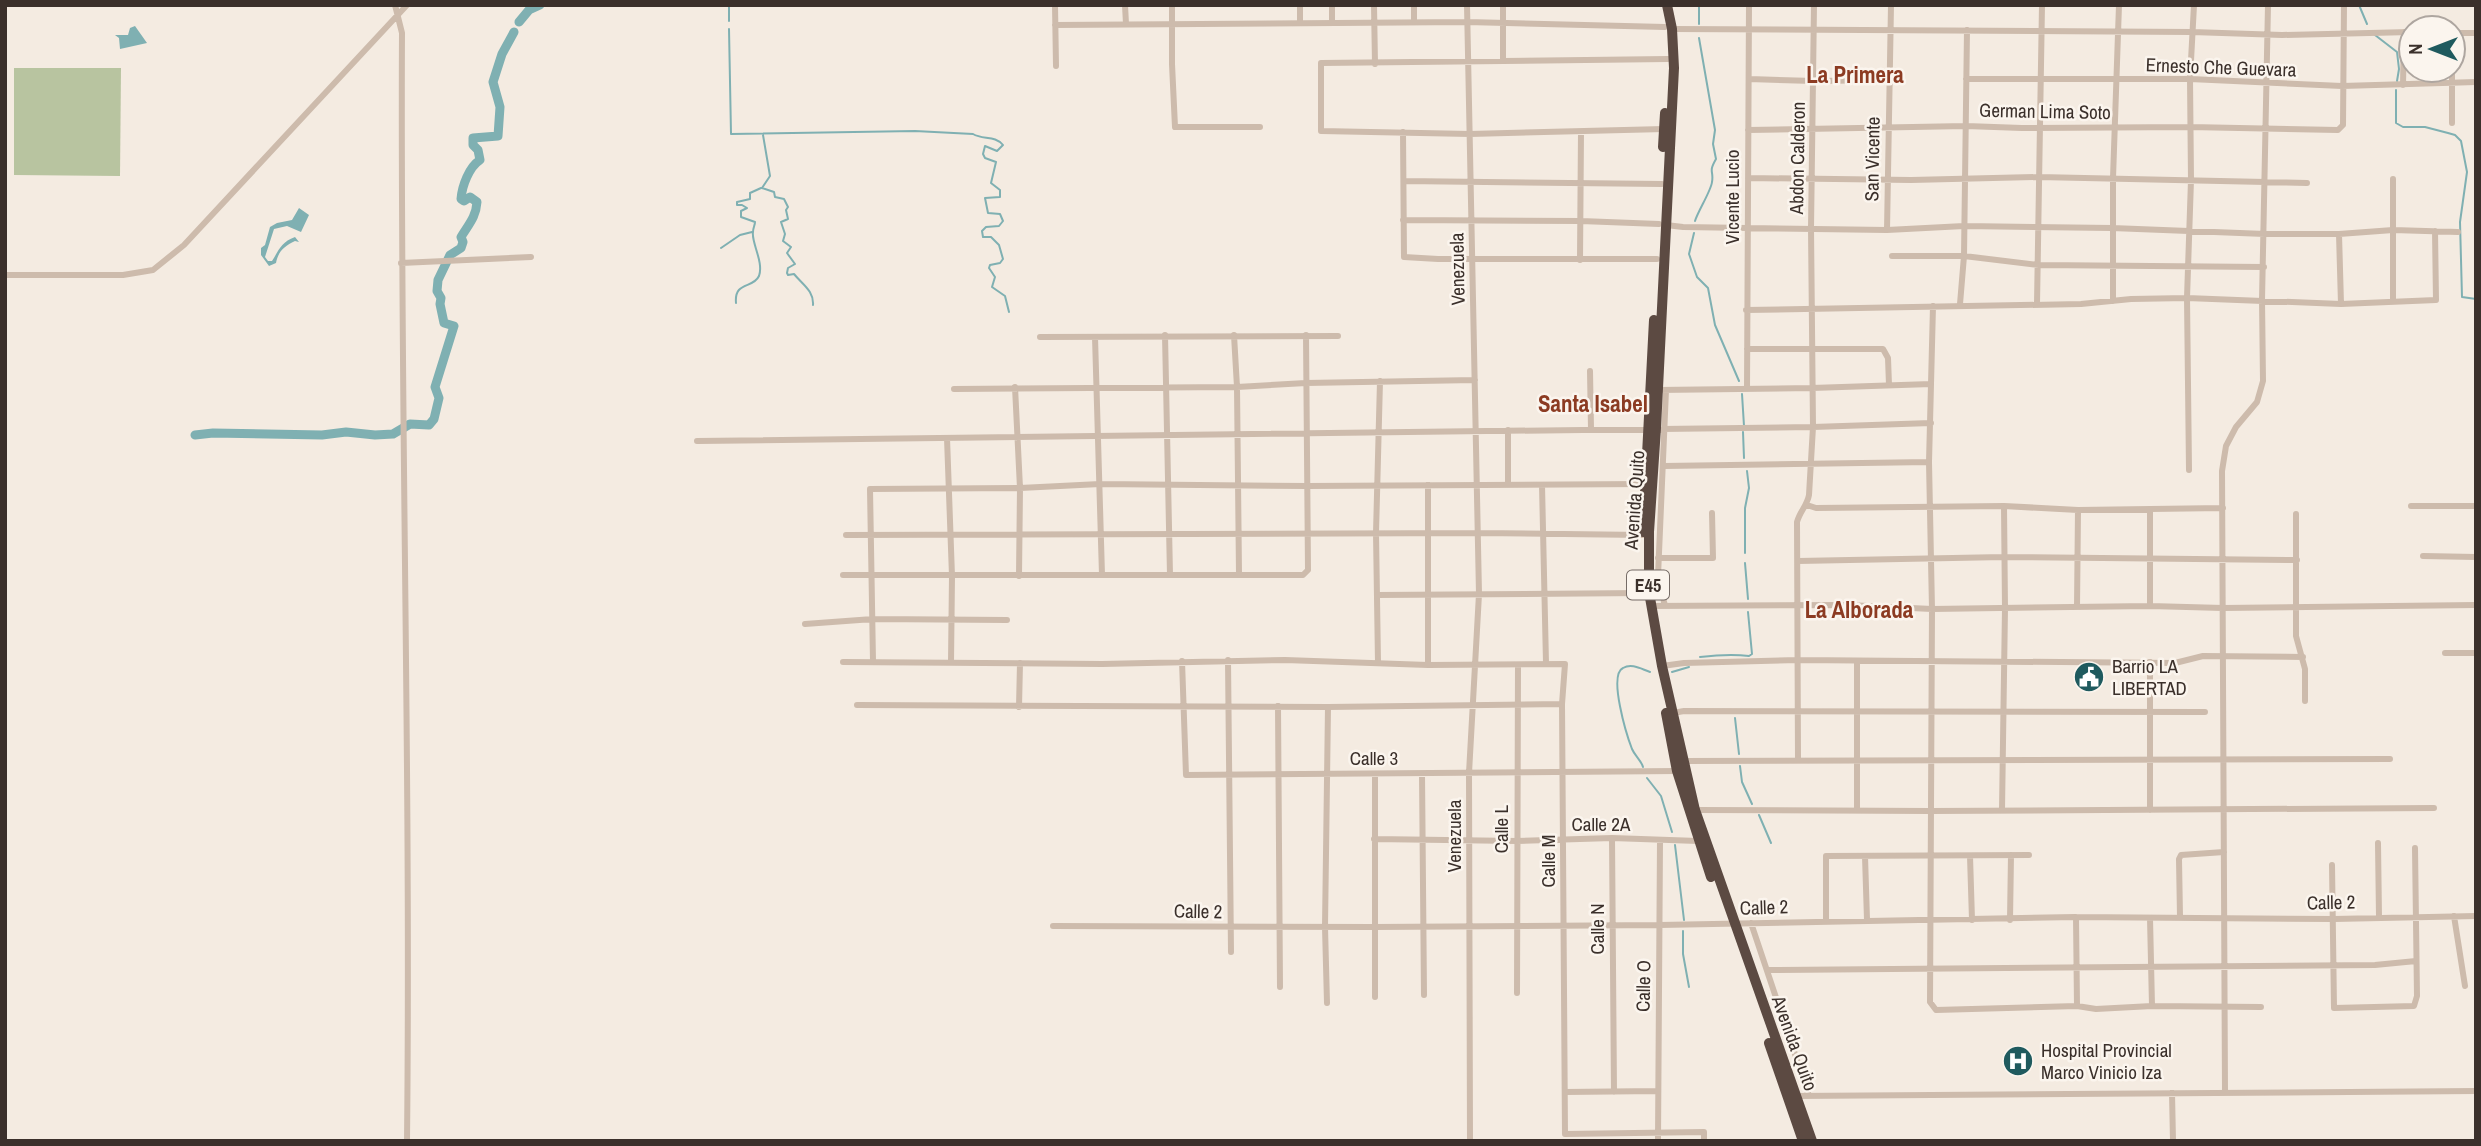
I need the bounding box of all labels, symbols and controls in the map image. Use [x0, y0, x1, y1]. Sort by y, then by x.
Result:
north arrow [2397, 14, 2467, 84]
text: N [2402, 43, 2428, 55]
street label: Ernesto Che Guevara [2145, 51, 2297, 83]
district label: La Primera [1806, 59, 1904, 90]
street label: German Lima Soto [1979, 97, 2111, 125]
street label: Abdon Calderon [1783, 101, 1811, 216]
street label: San Vicente [1858, 116, 1886, 202]
street label: Vicente Lucio [1719, 149, 1745, 245]
street label: Venezuela [1443, 232, 1471, 306]
district label: Santa Isabel [1538, 388, 1648, 419]
street label: Avenida Quito [1617, 450, 1650, 551]
road number: E45 [1627, 570, 1669, 600]
district label: La Alborada [1805, 594, 1914, 625]
place label: Barrio LA LIBERTAD [2112, 653, 2187, 701]
public building icon: Barrio LA LIBERTAD [2072, 660, 2106, 694]
street label: Calle 3 [1350, 745, 1398, 771]
street label: Venezuela [1441, 799, 1467, 872]
street label: Calle L [1488, 804, 1514, 853]
street label: Calle 2A [1572, 811, 1631, 837]
street label: Calle M [1535, 835, 1561, 887]
street label: Calle 2 [2307, 889, 2355, 915]
street label: Calle 2 [1739, 893, 1789, 921]
street label: Calle 2 [1174, 898, 1222, 924]
street label: Calle N [1584, 903, 1610, 955]
street label: Calle O [1630, 960, 1656, 1012]
street label: Avenida Quito [1765, 991, 1824, 1094]
place label: Hospital Provincial Marco Vinicio Iza [2041, 1037, 2172, 1085]
hospital icon: Hospital Provincial Marco Vinicio Iza [2001, 1044, 2035, 1078]

